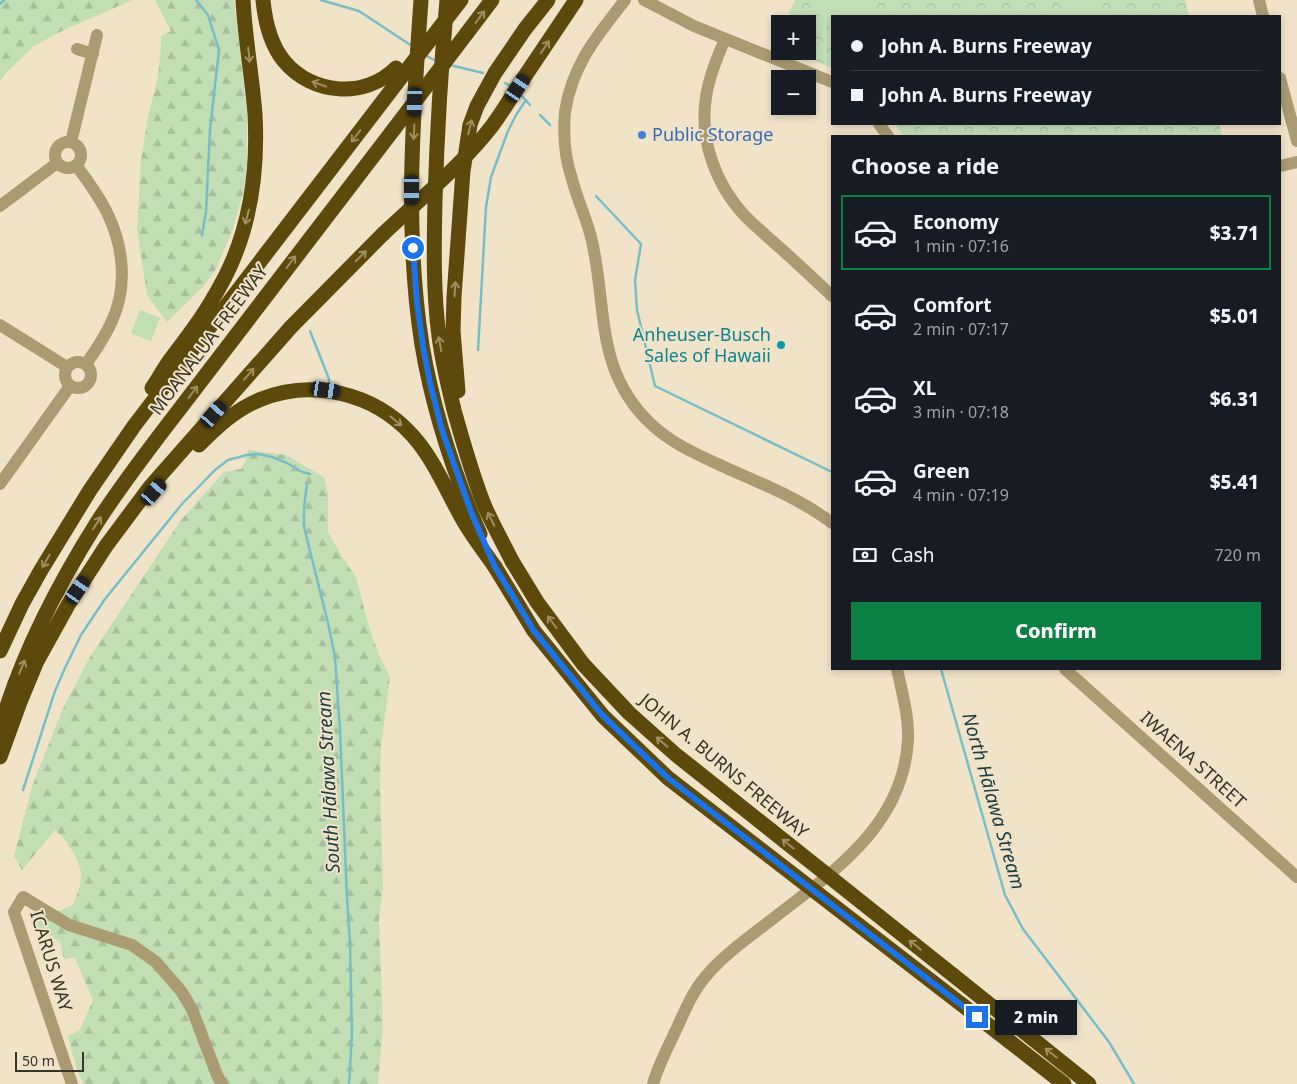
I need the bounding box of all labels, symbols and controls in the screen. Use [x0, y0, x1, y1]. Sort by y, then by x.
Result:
one-way arrow [474, 10, 485, 23]
map controls [771, 15, 816, 115]
button: + [771, 15, 816, 60]
text: John A. Burns Freeway [881, 33, 1092, 59]
one-way arrow [540, 41, 550, 55]
one-way arrow [244, 47, 254, 63]
button: − [771, 70, 816, 115]
car [503, 71, 532, 105]
one-way arrow [312, 79, 327, 88]
text: John A. Burns Freeway [881, 82, 1092, 108]
car [406, 87, 423, 117]
one-way arrow [466, 120, 475, 136]
place label: Public Storage [652, 122, 773, 146]
one-way arrow [409, 124, 419, 140]
one-way arrow [351, 129, 361, 143]
marker: Public Storage [636, 129, 648, 141]
text: Choose a ride [851, 150, 999, 180]
car [404, 175, 419, 205]
one-way arrow [241, 208, 251, 224]
text: Economy [913, 209, 999, 235]
icon: car [853, 210, 898, 255]
text: $3.71 [1210, 220, 1259, 246]
text: 1 min · 07:16 [913, 235, 1009, 257]
route start [402, 237, 424, 259]
one-way arrow [355, 250, 367, 262]
one-way arrow [286, 256, 297, 269]
street label: MOANALUA FREEWAY [144, 259, 273, 419]
one-way arrow [450, 281, 459, 297]
text: Comfort [913, 292, 992, 318]
icon: car [853, 293, 898, 338]
text: $5.01 [1210, 303, 1259, 329]
text: 2 min · 07:17 [913, 318, 1009, 340]
place label: Anheuser-Busch Sales of Hawaii [633, 322, 771, 367]
one-way arrow [435, 337, 445, 353]
marker: Anheuser-Busch Sales of Hawaii [775, 339, 787, 351]
one-way arrow [243, 368, 254, 381]
text: XL [913, 375, 936, 401]
icon: car [853, 376, 898, 421]
car [310, 380, 341, 400]
one-way arrow [188, 385, 198, 399]
text: $6.31 [1210, 386, 1259, 412]
car [198, 398, 229, 430]
text: 3 min · 07:18 [913, 401, 1009, 423]
one-way arrow [390, 416, 403, 427]
text: Green [913, 458, 970, 484]
icon: car [853, 459, 898, 504]
text: $5.41 [1210, 469, 1259, 495]
car [138, 476, 169, 508]
text: 4 min · 07:19 [913, 484, 1009, 506]
one-way arrow [486, 512, 495, 527]
one-way arrow [92, 516, 102, 530]
icon: cash [851, 541, 879, 569]
text: Cash [891, 542, 935, 568]
text: 720 m [1214, 544, 1261, 566]
one-way arrow [41, 553, 51, 567]
car [63, 573, 92, 607]
button: Confirm [851, 602, 1261, 660]
one-way arrow [547, 616, 558, 629]
one-way arrow [18, 660, 28, 675]
street label: JOHN A. BURNS FREEWAY [634, 686, 815, 843]
water label: South Hālawa Stream [310, 690, 346, 874]
street label: IWAENA STREET [1136, 705, 1252, 813]
water label: North Hālawa Stream [956, 710, 1032, 892]
one-way arrow [655, 736, 668, 747]
one-way arrow [782, 838, 795, 849]
street label: ICARUS WAY [25, 907, 79, 1015]
one-way arrow [908, 940, 922, 950]
callout: 2 min [994, 1000, 1077, 1034]
route end [966, 1006, 988, 1028]
text: 2 min [1014, 1006, 1058, 1028]
one-way arrow [1044, 1048, 1057, 1059]
scale bar [15, 1049, 84, 1072]
text: 50 m [22, 1051, 55, 1070]

